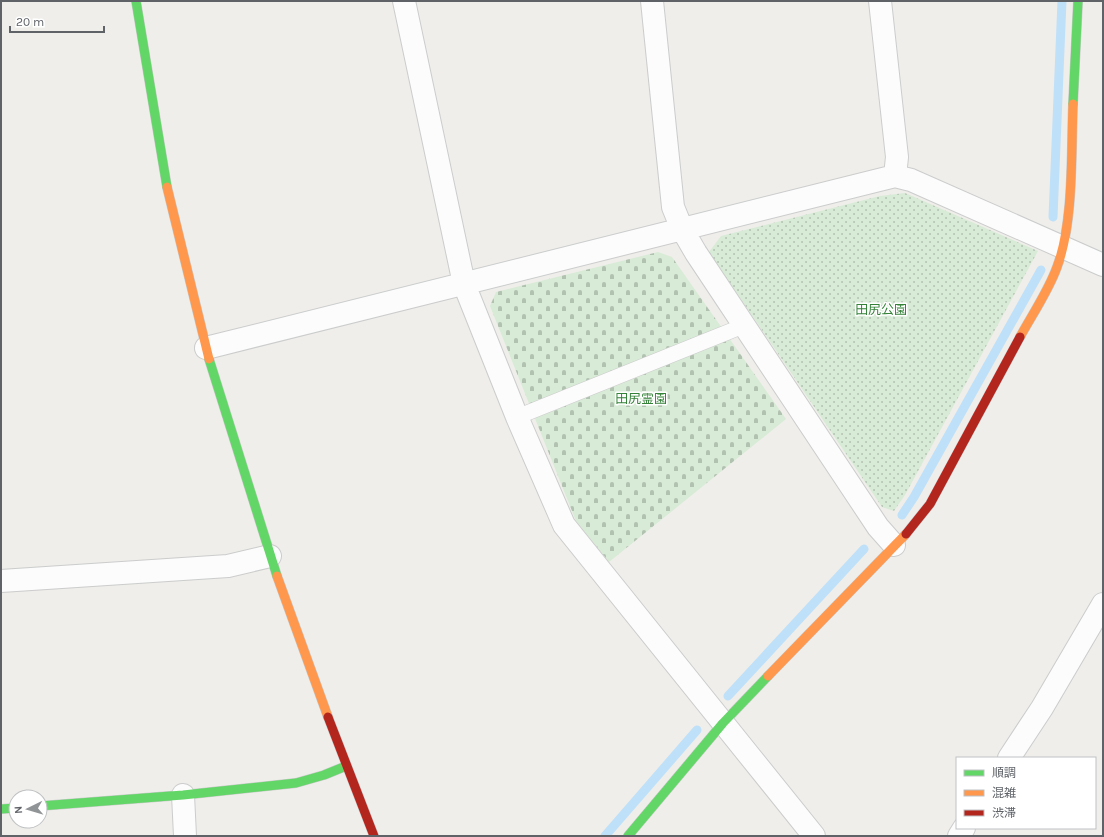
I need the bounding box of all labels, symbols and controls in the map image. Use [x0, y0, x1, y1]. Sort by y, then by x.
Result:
scale bar [10, 8, 104, 34]
text: 20 m [16, 15, 44, 29]
park label: 田尻公園 [855, 302, 907, 317]
park label: 田尻霊園 [615, 391, 667, 406]
legend [956, 757, 1096, 829]
text: 順調 [992, 766, 1016, 780]
text: 混雑 [992, 786, 1016, 800]
north arrow [8, 789, 48, 829]
text: N [12, 805, 25, 814]
text: 渋滞 [992, 806, 1016, 820]

